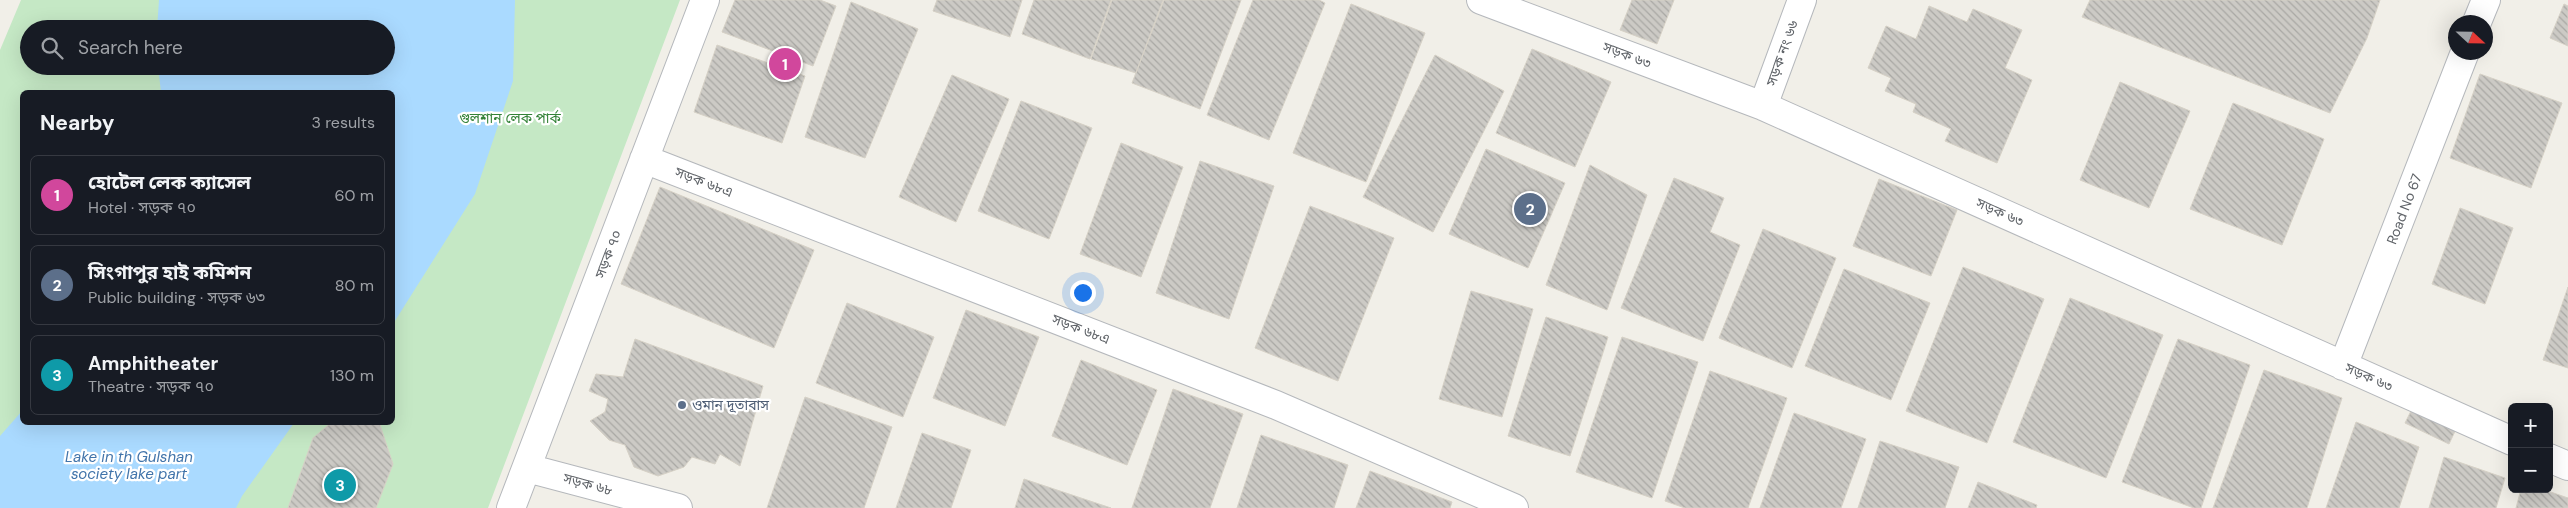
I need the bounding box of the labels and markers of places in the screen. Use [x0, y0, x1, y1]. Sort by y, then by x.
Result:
pin: 1 [769, 45, 801, 83]
pin: 2 [1514, 190, 1546, 228]
place label: ওমান দূতাবাস [692, 396, 769, 414]
marker: ওমান দূতাবাস [676, 399, 688, 411]
pin: 3 [324, 466, 356, 504]

